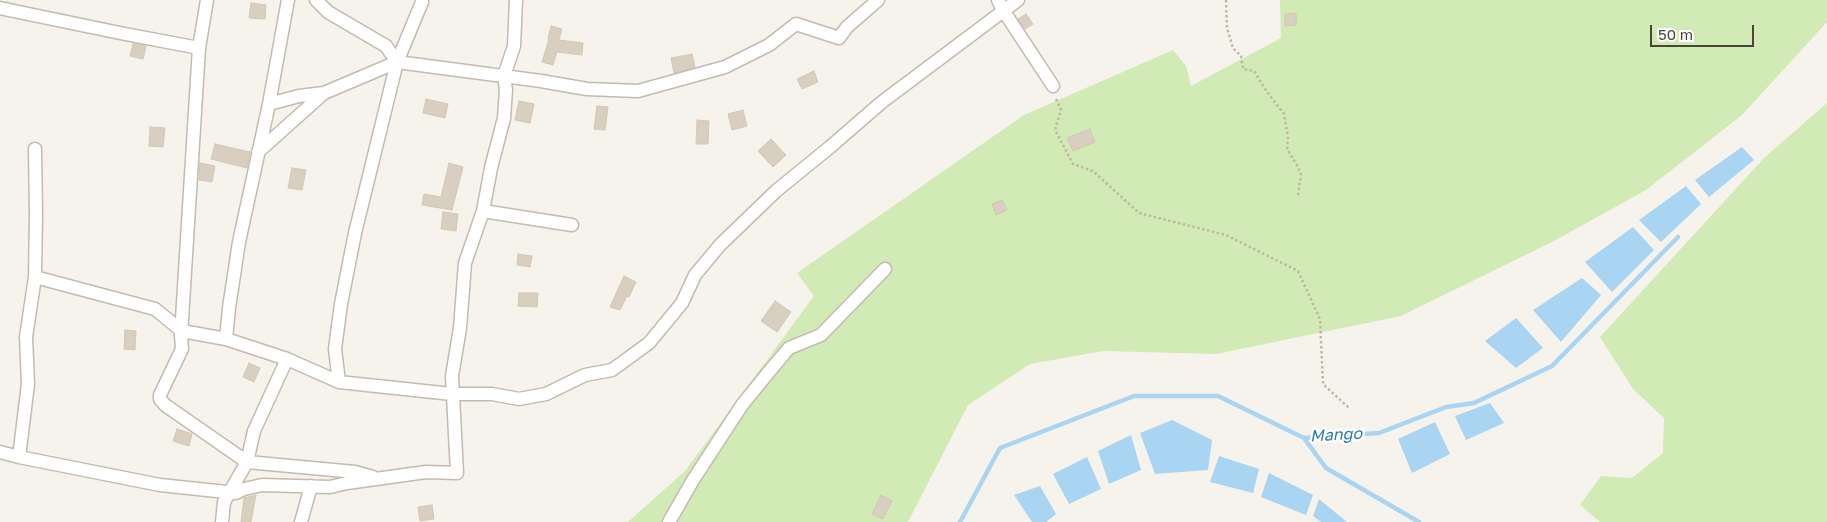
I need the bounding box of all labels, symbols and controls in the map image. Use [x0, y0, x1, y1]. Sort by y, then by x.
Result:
scale bar [1652, 15, 1756, 47]
text: 50 m [1658, 25, 1693, 43]
water label: Mango [1309, 424, 1363, 446]

